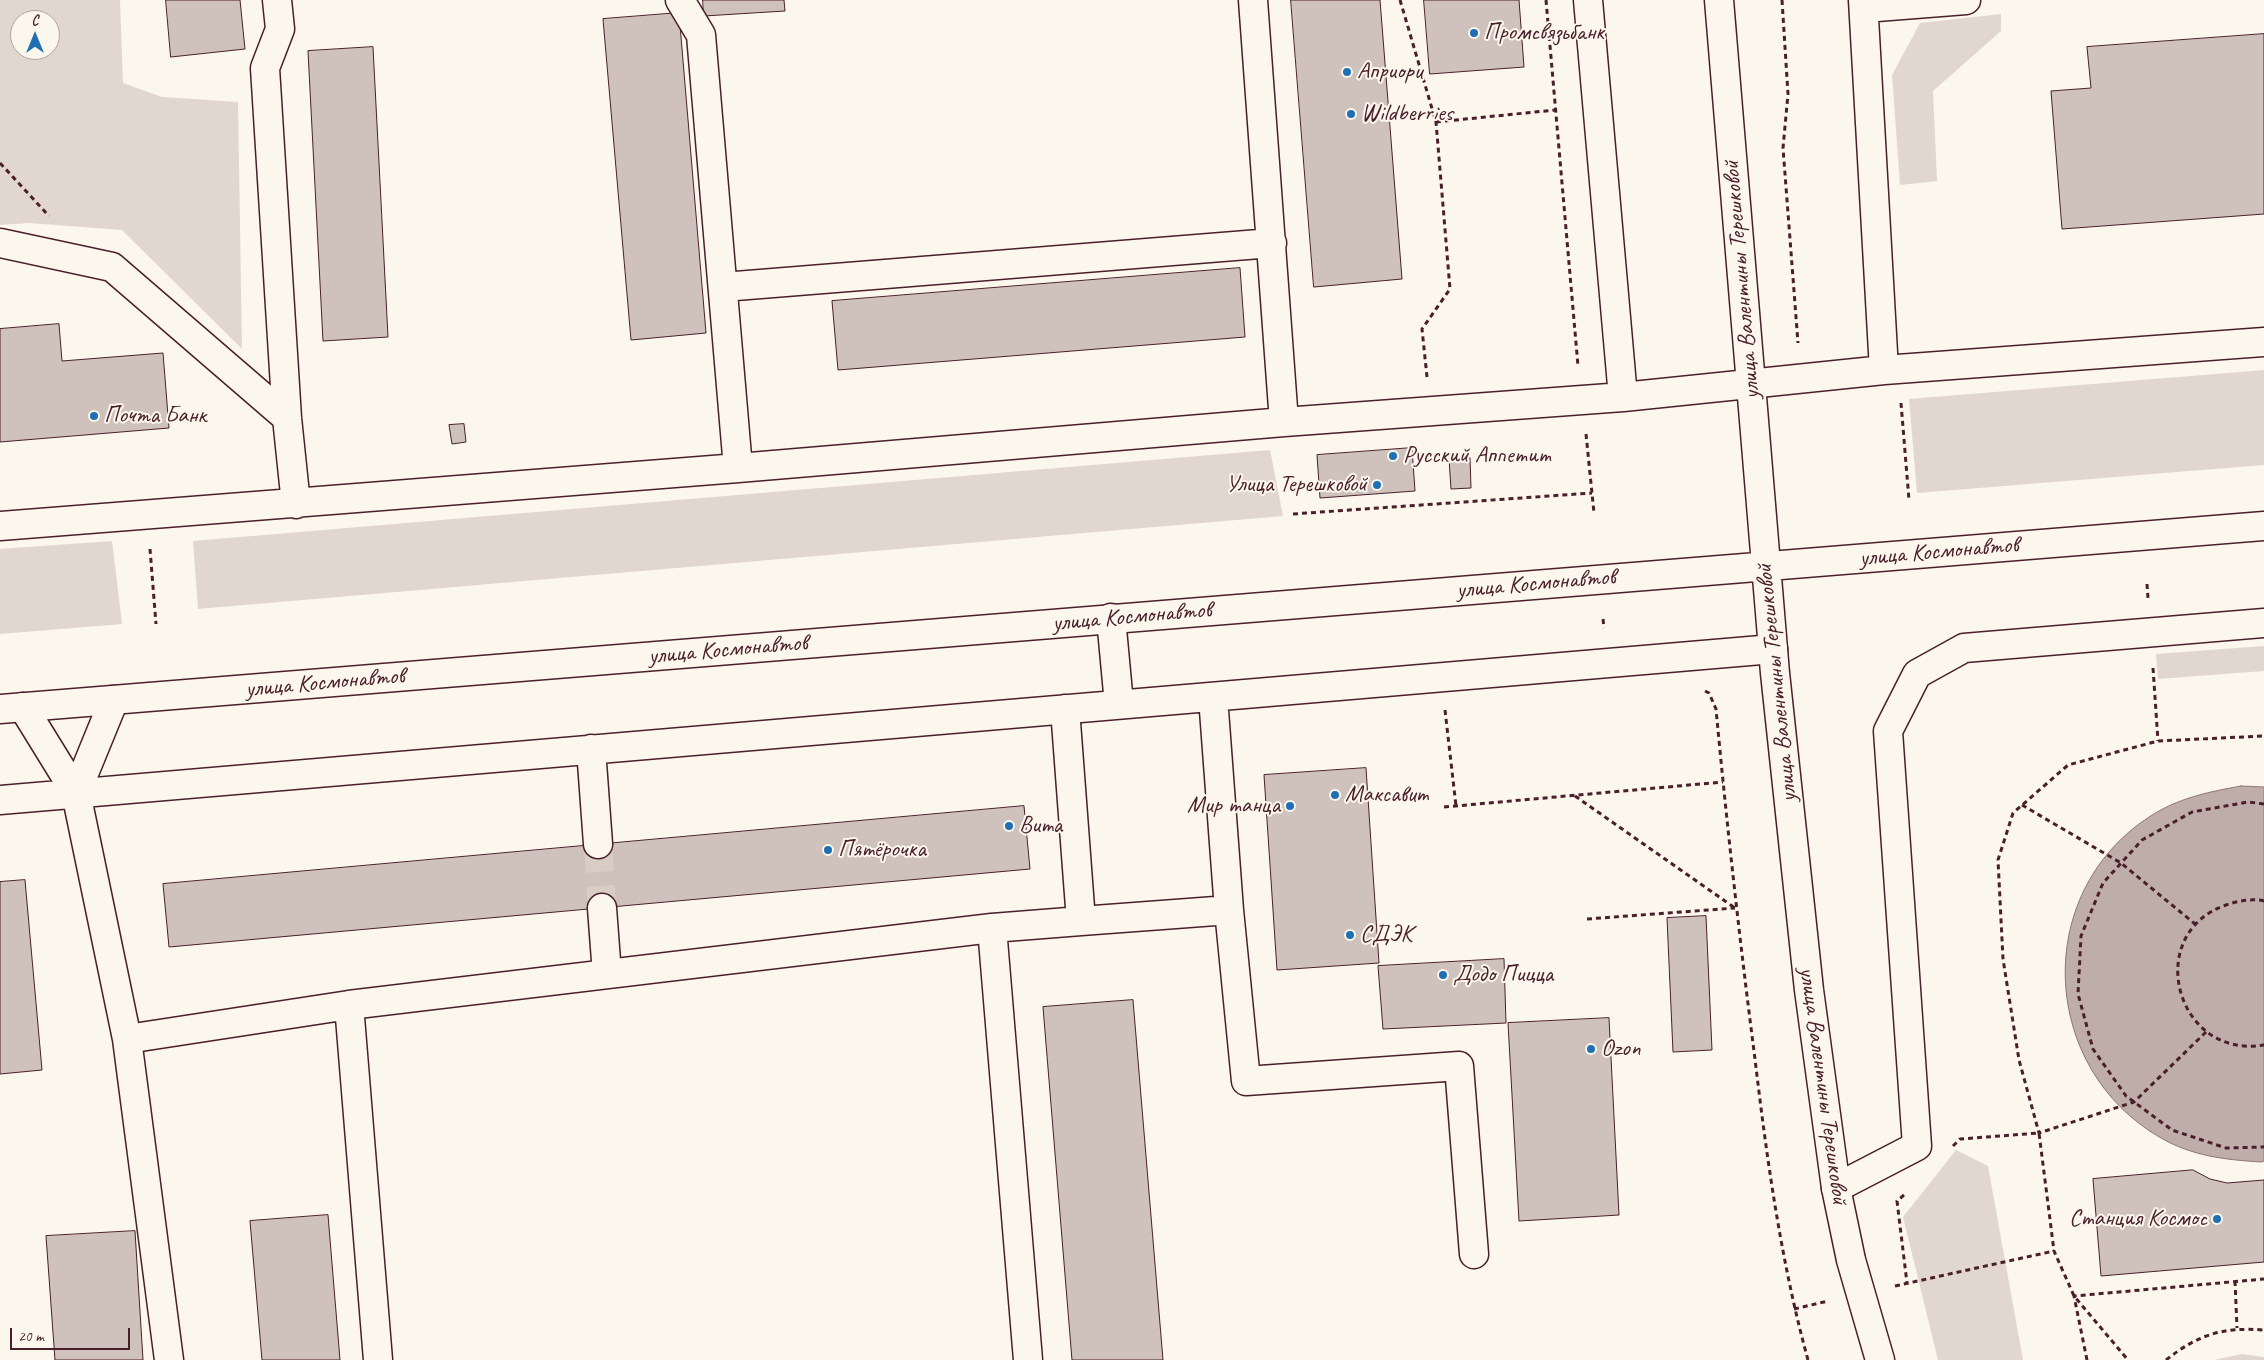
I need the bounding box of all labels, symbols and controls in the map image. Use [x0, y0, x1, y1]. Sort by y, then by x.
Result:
north arrow [10, 10, 60, 60]
text: С [32, 12, 38, 29]
place label: Промсвязьбанк [1484, 19, 1604, 47]
marker: Промсвязьбанк [1468, 27, 1480, 39]
place label: Априори [1357, 58, 1422, 86]
marker: Априори [1341, 66, 1353, 78]
place label: Wildberries [1361, 100, 1453, 128]
marker: Wildberries [1345, 108, 1357, 120]
street label: улица Валентины Терешковой [1717, 159, 1767, 401]
place label: Почта Банк [104, 402, 206, 430]
marker: Почта Банк [88, 410, 100, 422]
place label: Русский Аппетит [1403, 442, 1550, 470]
marker: Русский Аппетит [1387, 450, 1399, 462]
place label: Улица Терешковой [1226, 471, 1367, 499]
marker: Улица Терешковой [1371, 479, 1383, 491]
street label: улица Космонавтов [1858, 531, 2020, 573]
street label: улица Валентины Терешковой [1750, 562, 1804, 804]
street label: улица Космонавтов [1455, 563, 1617, 605]
street label: улица Космонавтов [1051, 596, 1213, 638]
street label: улица Космонавтов [647, 629, 809, 671]
street label: улица Космонавтов [244, 662, 406, 704]
place label: Максавит [1345, 781, 1428, 809]
marker: Максавит [1329, 789, 1341, 801]
place label: Мир танца [1187, 792, 1280, 820]
marker: Мир танца [1284, 800, 1296, 812]
place label: Вита [1019, 812, 1062, 840]
marker: Вита [1003, 820, 1015, 832]
place label: Пятёрочка [838, 836, 926, 864]
marker: Пятёрочка [822, 844, 834, 856]
place label: СДЭК [1360, 921, 1413, 949]
marker: СДЭК [1344, 929, 1356, 941]
place label: Додо Пицца [1453, 961, 1553, 989]
street label: улица Валентины Терешковой [1792, 965, 1854, 1207]
marker: Додо Пицца [1437, 969, 1449, 981]
place label: Ozon [1601, 1035, 1640, 1063]
marker: Ozon [1585, 1043, 1597, 1055]
place label: Станция Космос [2069, 1205, 2207, 1233]
marker: Станция Космос [2211, 1213, 2223, 1225]
scale bar [12, 1318, 132, 1350]
text: 20 m [18, 1327, 44, 1346]

